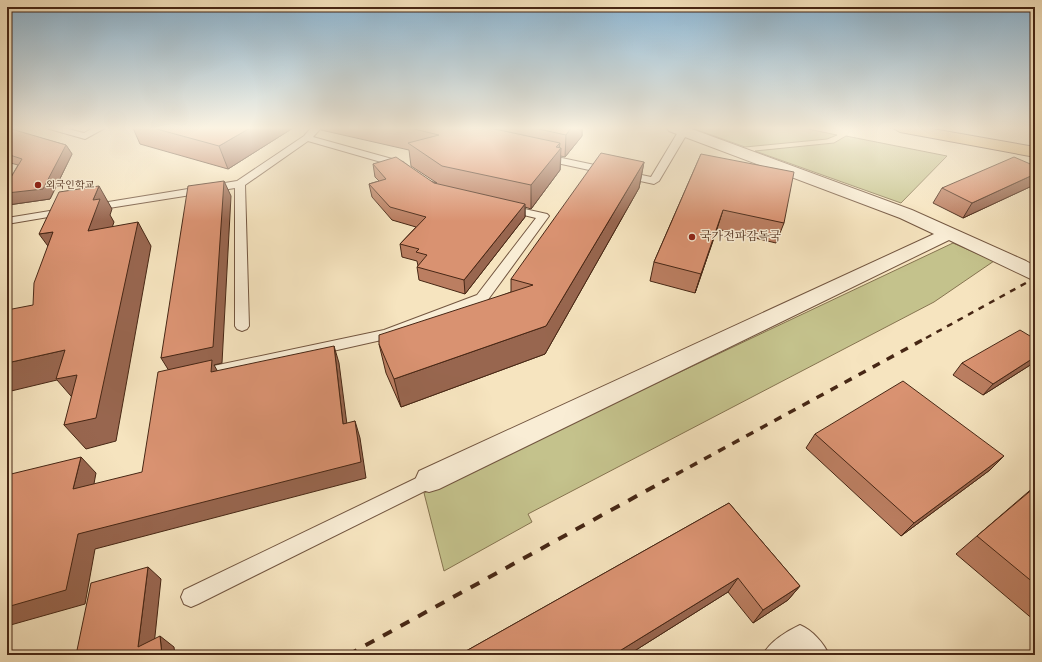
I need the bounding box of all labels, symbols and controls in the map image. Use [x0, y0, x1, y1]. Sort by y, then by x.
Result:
marker: 외국인학교 [33, 180, 43, 190]
place label: 외국인학교 [46, 180, 95, 190]
place label: 국가전파감독국 [700, 230, 782, 243]
marker: 국가전파감독국 [687, 232, 697, 242]

